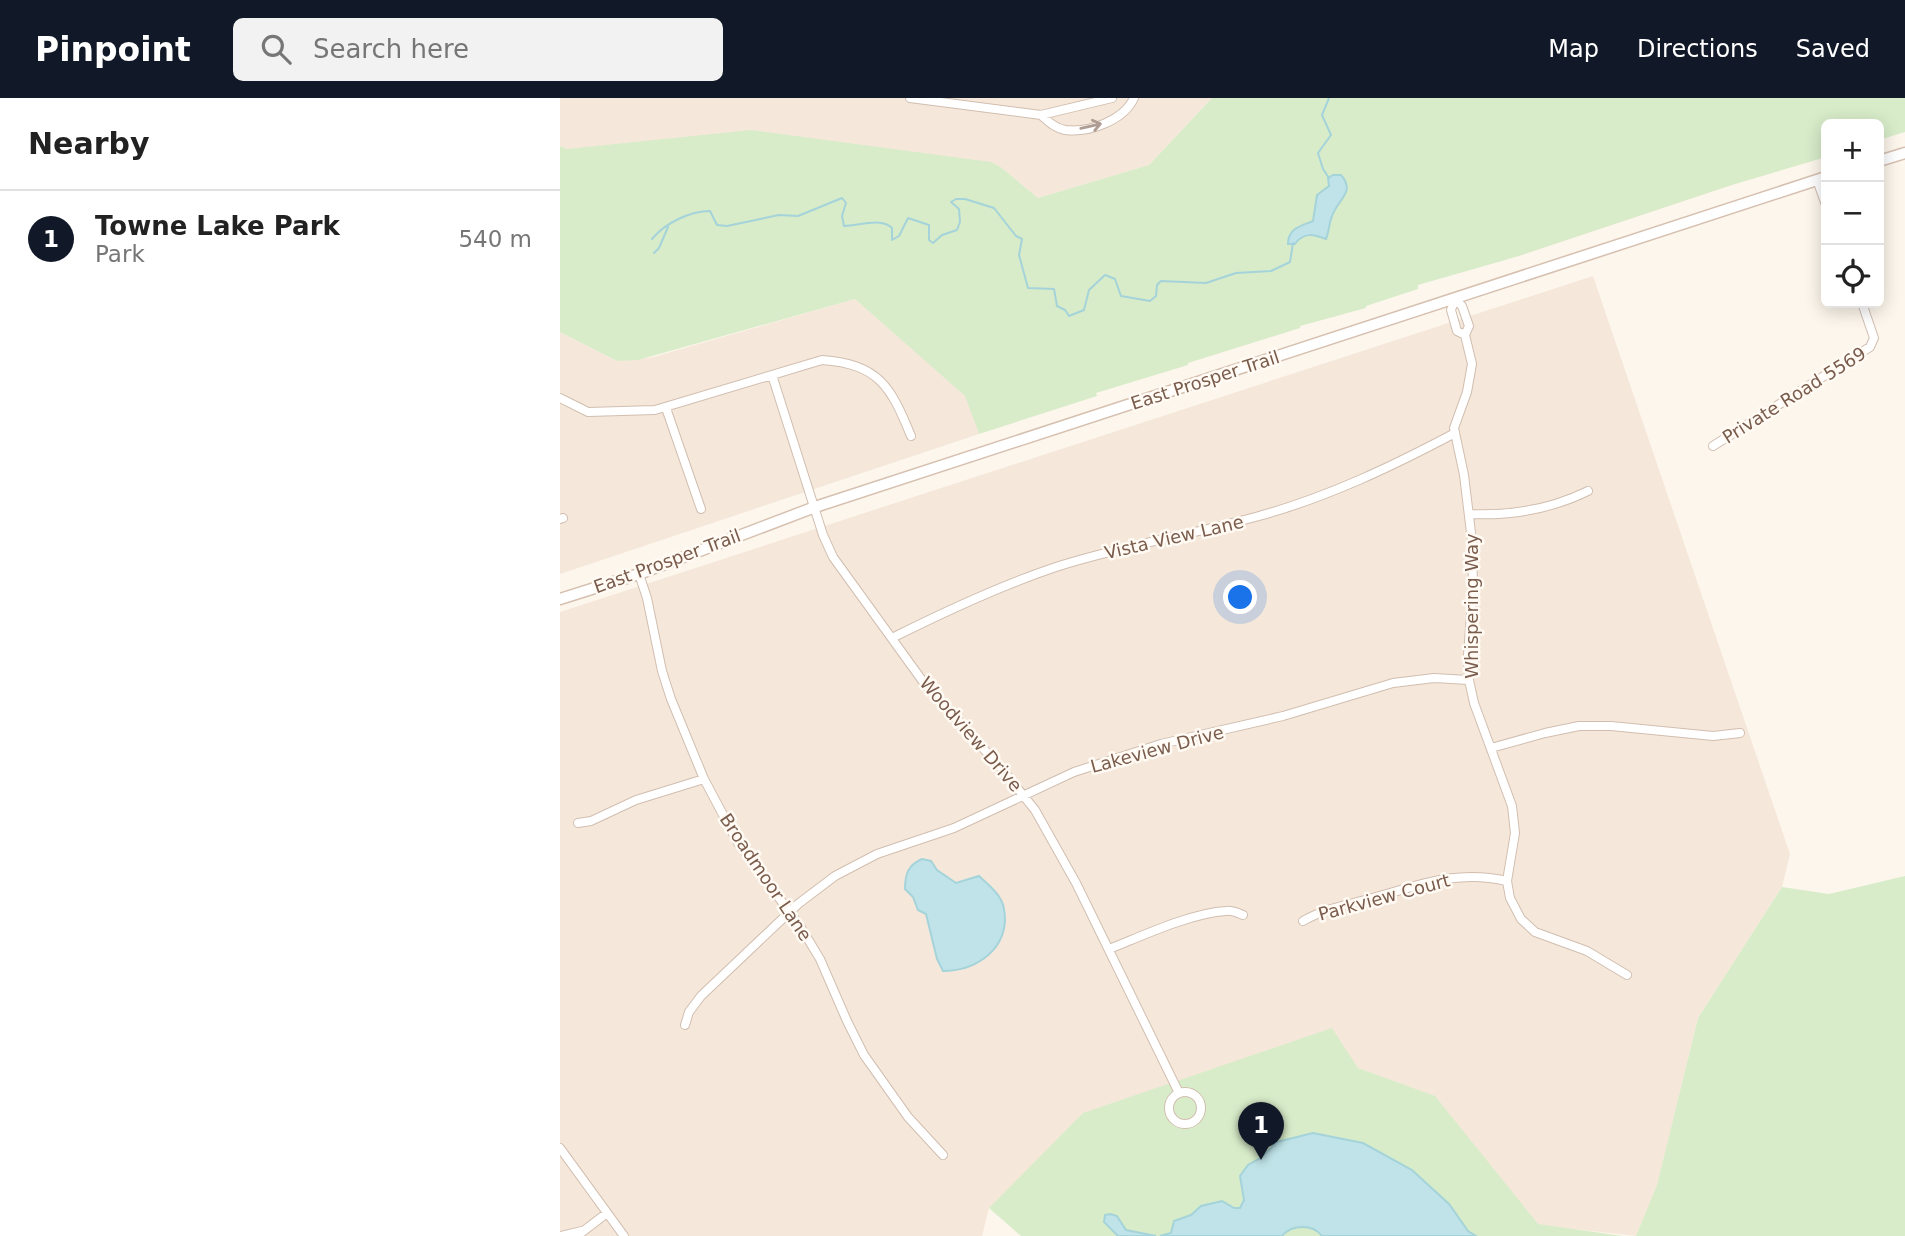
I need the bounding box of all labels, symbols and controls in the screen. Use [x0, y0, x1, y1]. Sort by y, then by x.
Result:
search box [233, 18, 723, 81]
text: Pinpoint [35, 30, 191, 69]
icon: search [257, 30, 295, 68]
text: Search here [313, 34, 469, 64]
text: Map [1548, 35, 1599, 63]
text: Directions [1637, 35, 1758, 63]
text: Saved [1796, 35, 1870, 63]
one-way arrow [1079, 119, 1102, 132]
map controls [1821, 119, 1884, 308]
button: + [1821, 119, 1884, 182]
text: Nearby [28, 126, 150, 161]
button: − [1821, 182, 1884, 245]
text: Towne Lake Park [95, 211, 340, 241]
text: 1 [43, 226, 59, 252]
text: 540 m [458, 226, 532, 252]
text: Park [95, 241, 145, 267]
button: locate [1821, 245, 1884, 308]
street label: Private Road 5569 [1718, 342, 1870, 448]
street label: East Prosper Trail [1128, 346, 1282, 414]
street label: Vista View Lane [1102, 511, 1246, 563]
street label: East Prosper Trail [591, 525, 743, 597]
street label: Whispering Way [1461, 533, 1482, 679]
your location [1223, 580, 1257, 614]
street label: Woodview Drive [915, 672, 1027, 796]
street label: Lakeview Drive [1088, 721, 1226, 777]
street label: Broadmoor Lane [716, 809, 816, 945]
street label: Parkview Court [1316, 869, 1452, 925]
pin: 1 [1238, 1102, 1284, 1160]

